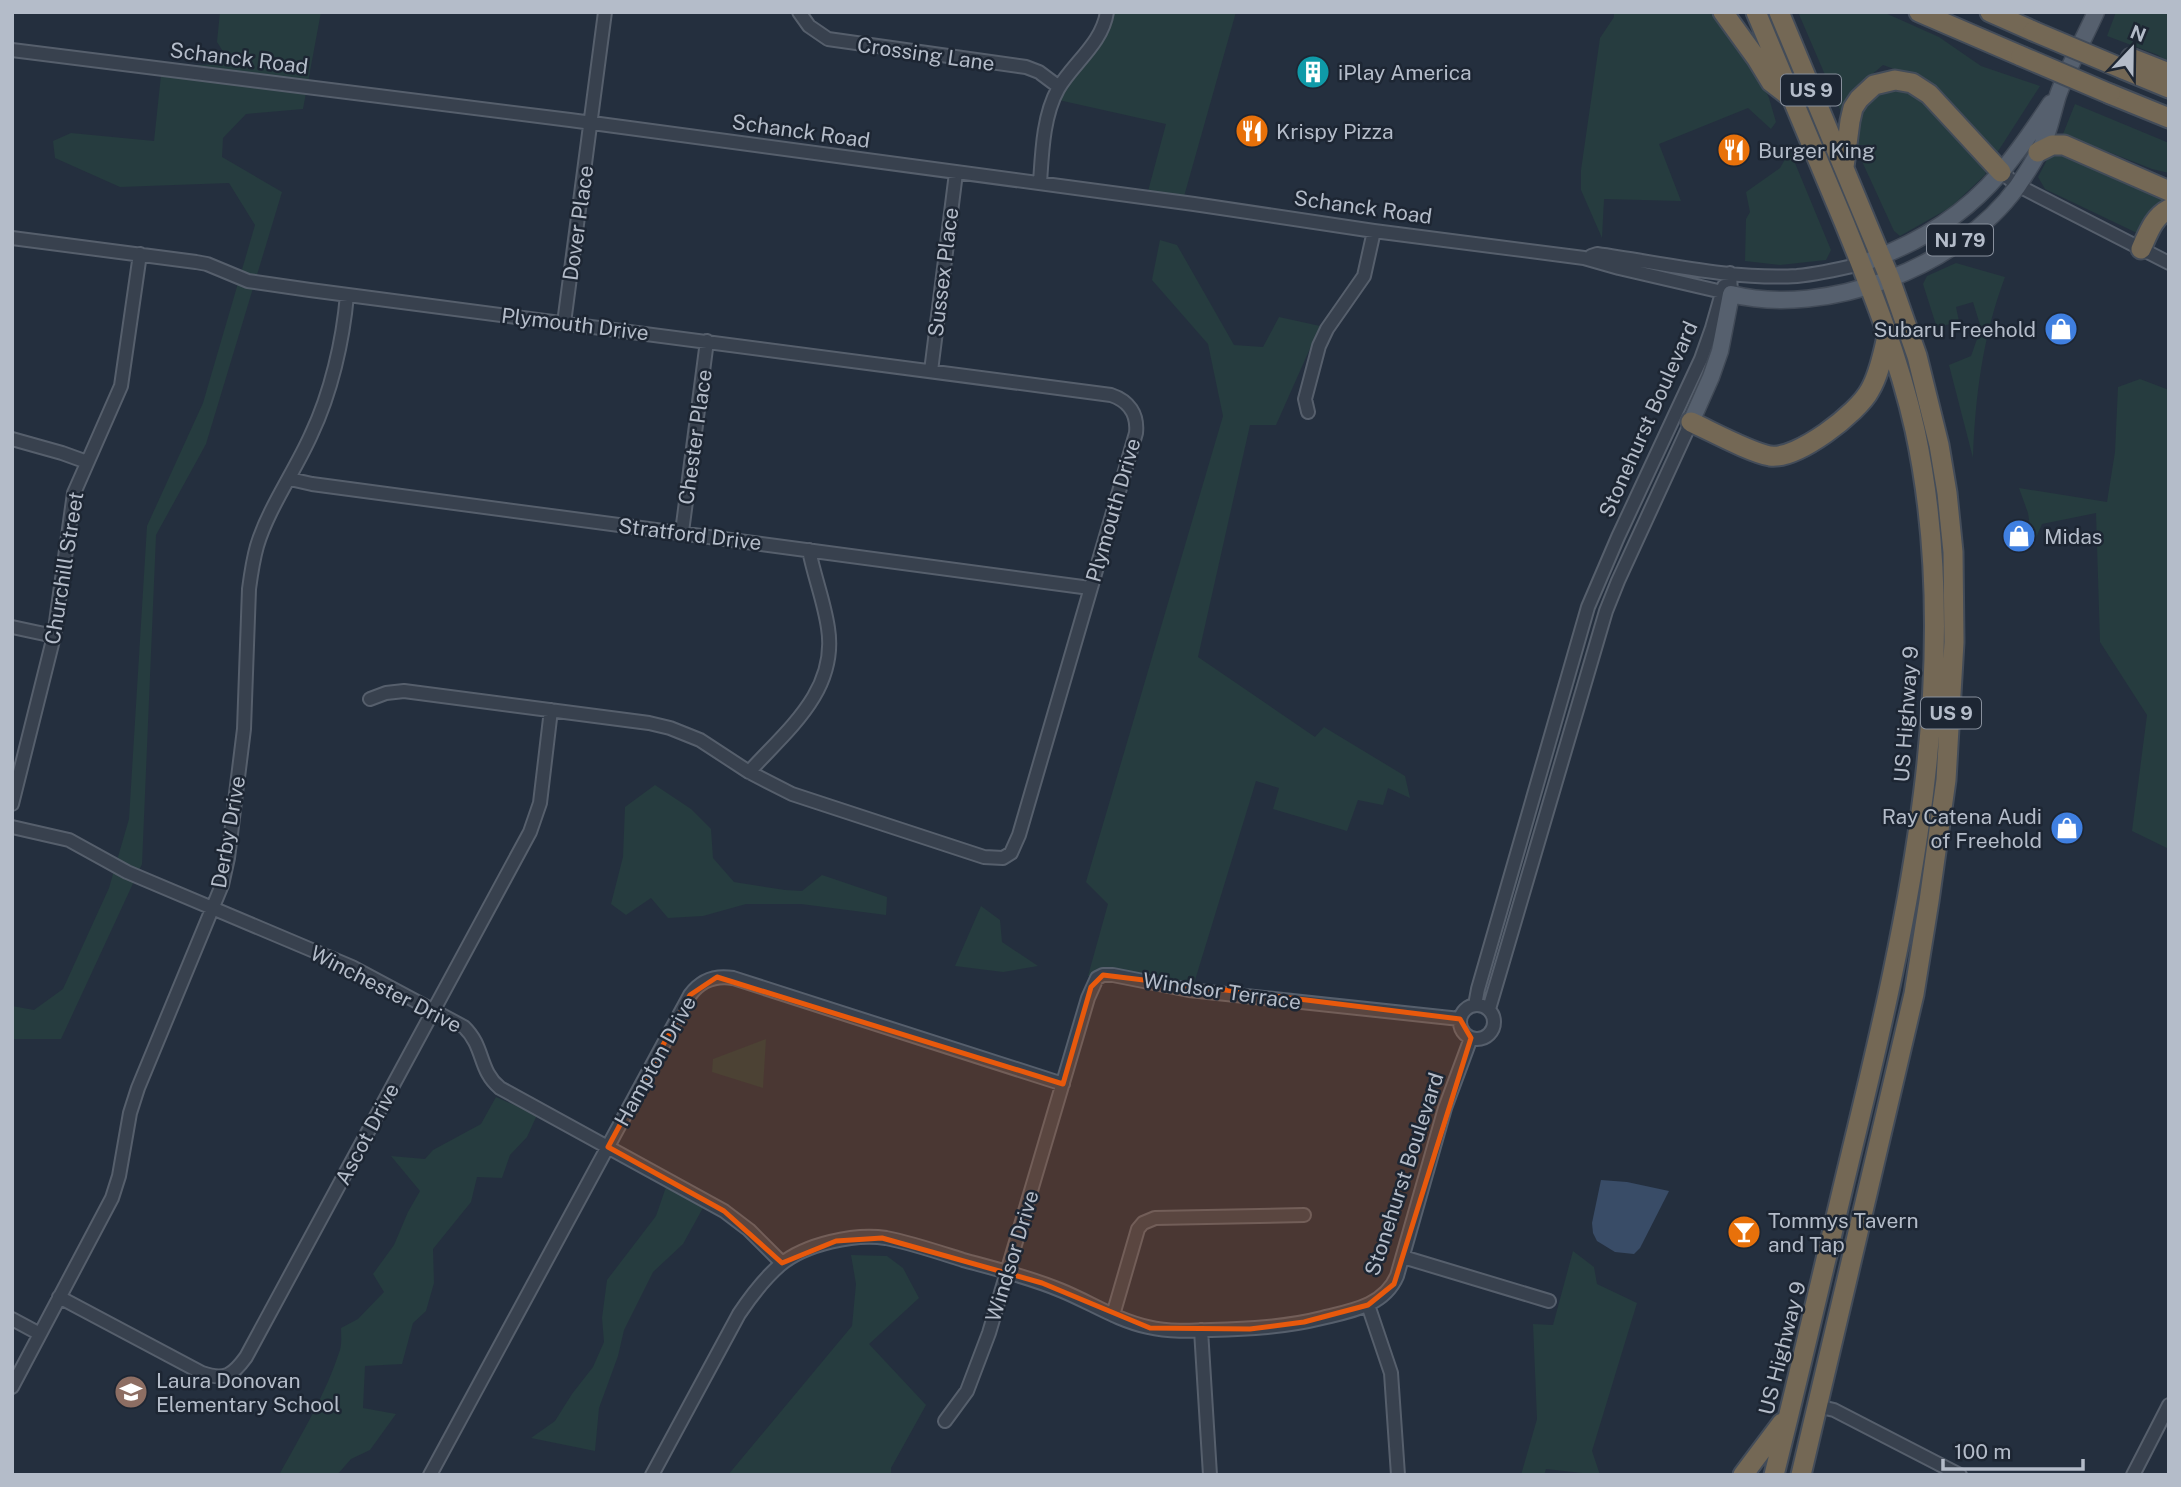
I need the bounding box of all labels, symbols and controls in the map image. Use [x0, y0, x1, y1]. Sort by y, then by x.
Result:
north arrow [2097, 14, 2167, 84]
text: N [2127, 20, 2149, 46]
street label: Crossing Lane [856, 32, 996, 76]
street label: Schanck Road [168, 37, 310, 79]
building icon: iPlay America [1294, 53, 1332, 91]
place label: iPlay America [1338, 60, 1472, 85]
road number: US 9 [1781, 74, 1841, 106]
street label: Schanck Road [730, 109, 872, 153]
restaurant icon: Krispy Pizza [1233, 112, 1271, 150]
place label: Krispy Pizza [1276, 119, 1394, 144]
restaurant icon: Burger King [1715, 131, 1753, 169]
place label: Burger King [1758, 138, 1875, 163]
street label: Dover Place [558, 164, 598, 282]
street label: Schanck Road [1292, 185, 1434, 229]
street label: Sussex Place [923, 206, 963, 338]
road number: NJ 79 [1927, 224, 1993, 256]
street label: Plymouth Drive [500, 303, 650, 345]
shop icon: Subaru Freehold [2042, 310, 2080, 348]
street label: Stonehurst Boulevard [1593, 317, 1703, 521]
place label: Subaru Freehold [1873, 317, 2036, 342]
street label: Chester Place [673, 368, 717, 506]
street label: Plymouth Drive [1081, 435, 1145, 585]
street label: Churchill Street [40, 490, 88, 646]
street label: Stratford Drive [617, 513, 763, 555]
shop icon: Midas [2000, 517, 2038, 555]
place label: Midas [2044, 524, 2102, 549]
street label: US Highway 9 [1889, 645, 1923, 783]
road number: US 9 [1921, 698, 1981, 728]
street label: Derby Drive [206, 774, 250, 890]
place label: Ray Catena Audi of Freehold [1882, 804, 2042, 853]
shop icon: Ray Catena Audi of Freehold [2048, 809, 2086, 847]
street label: Winchester Drive [306, 940, 466, 1038]
street label: Windsor Terrace [1141, 968, 1303, 1014]
street label: Hampton Drive [609, 992, 701, 1130]
street label: Stonehurst Boulevard [1359, 1069, 1449, 1279]
street label: Ascot Drive [330, 1079, 404, 1189]
street label: Windsor Drive [980, 1187, 1044, 1325]
place label: Tommys Tavern and Tap [1768, 1208, 1919, 1257]
bar icon: Tommys Tavern and Tap [1725, 1213, 1763, 1251]
street label: US Highway 9 [1753, 1279, 1811, 1417]
place label: Laura Donovan Elementary School [156, 1368, 340, 1417]
school or university icon: Laura Donovan Elementary School [112, 1373, 150, 1411]
scale bar [1943, 1428, 2083, 1472]
text: 100 m [1954, 1439, 2011, 1464]

